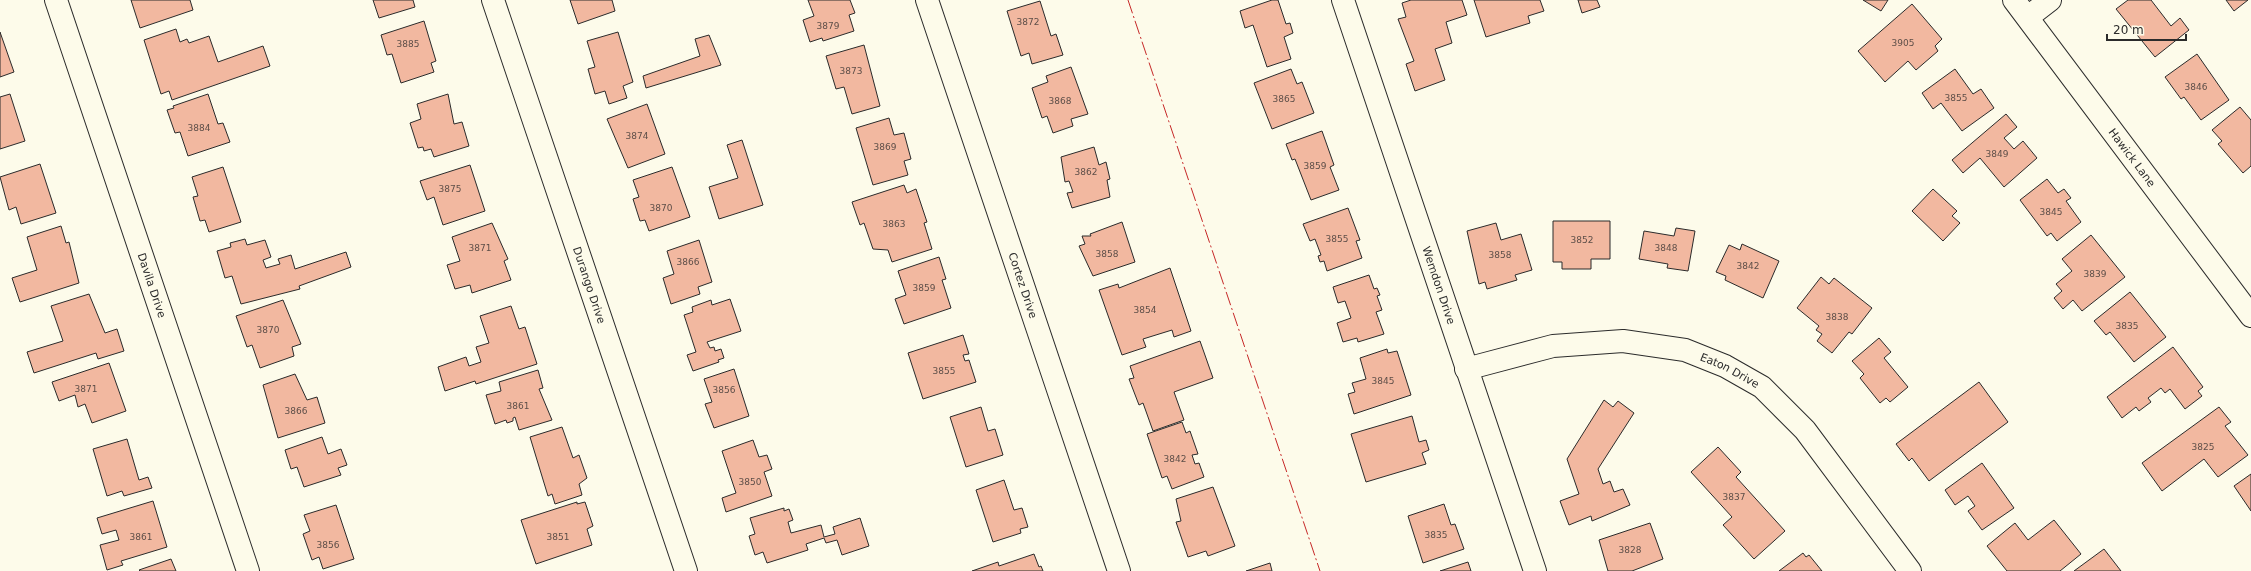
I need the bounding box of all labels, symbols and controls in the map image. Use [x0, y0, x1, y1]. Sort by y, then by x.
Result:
scale bar [2107, 16, 2186, 42]
house number: 3872 [1017, 17, 1039, 27]
house number: 3879 [817, 21, 840, 31]
text: 20 m [2113, 23, 2144, 37]
house number: 3905 [1892, 38, 1914, 48]
house number: 3885 [397, 39, 419, 49]
house number: 3873 [840, 66, 862, 76]
house number: 3846 [2185, 82, 2208, 92]
house number: 3855 [1945, 93, 1967, 103]
house number: 3865 [1273, 94, 1295, 104]
house number: 3868 [1049, 96, 1072, 106]
house number: 3884 [188, 123, 211, 133]
street label: Hawick Lane [2106, 126, 2158, 190]
house number: 3874 [626, 131, 649, 141]
house number: 3869 [874, 142, 897, 152]
house number: 3849 [1986, 149, 2009, 159]
house number: 3859 [1304, 161, 1327, 171]
house number: 3862 [1075, 167, 1097, 177]
house number: 3875 [439, 184, 461, 194]
house number: 3870 [650, 203, 673, 213]
house number: 3845 [2040, 207, 2062, 217]
house number: 3863 [883, 219, 905, 229]
house number: 3855 [1326, 234, 1348, 244]
house number: 3852 [1571, 235, 1593, 245]
house number: 3871 [469, 243, 491, 253]
house number: 3848 [1655, 243, 1678, 253]
street label: Durango Drive [570, 245, 608, 325]
street label: Wemdon Drive [1420, 245, 1458, 326]
house number: 3858 [1096, 249, 1119, 259]
house number: 3858 [1489, 250, 1512, 260]
street label: Davila Drive [135, 251, 169, 320]
street label: Cortez Drive [1006, 251, 1040, 320]
house number: 3866 [677, 257, 700, 267]
house number: 3842 [1737, 261, 1759, 271]
house number: 3839 [2084, 269, 2107, 279]
house number: 3859 [913, 283, 936, 293]
house number: 3854 [1134, 305, 1157, 315]
house number: 3838 [1826, 312, 1849, 322]
house number: 3835 [2116, 321, 2138, 331]
house number: 3870 [257, 325, 280, 335]
street label: Eaton Drive [1698, 350, 1762, 391]
house number: 3855 [933, 366, 955, 376]
house number: 3845 [1372, 376, 1394, 386]
house number: 3871 [75, 384, 97, 394]
house number: 3856 [713, 385, 736, 395]
house number: 3861 [507, 401, 529, 411]
house number: 3866 [285, 406, 308, 416]
house number: 3825 [2192, 442, 2214, 452]
house number: 3842 [1164, 454, 1186, 464]
house number: 3850 [739, 477, 762, 487]
house number: 3837 [1723, 492, 1745, 502]
house number: 3835 [1425, 530, 1447, 540]
house number: 3861 [130, 532, 152, 542]
house number: 3851 [547, 532, 569, 542]
house number: 3856 [317, 540, 340, 550]
house number: 3828 [1619, 545, 1642, 555]

